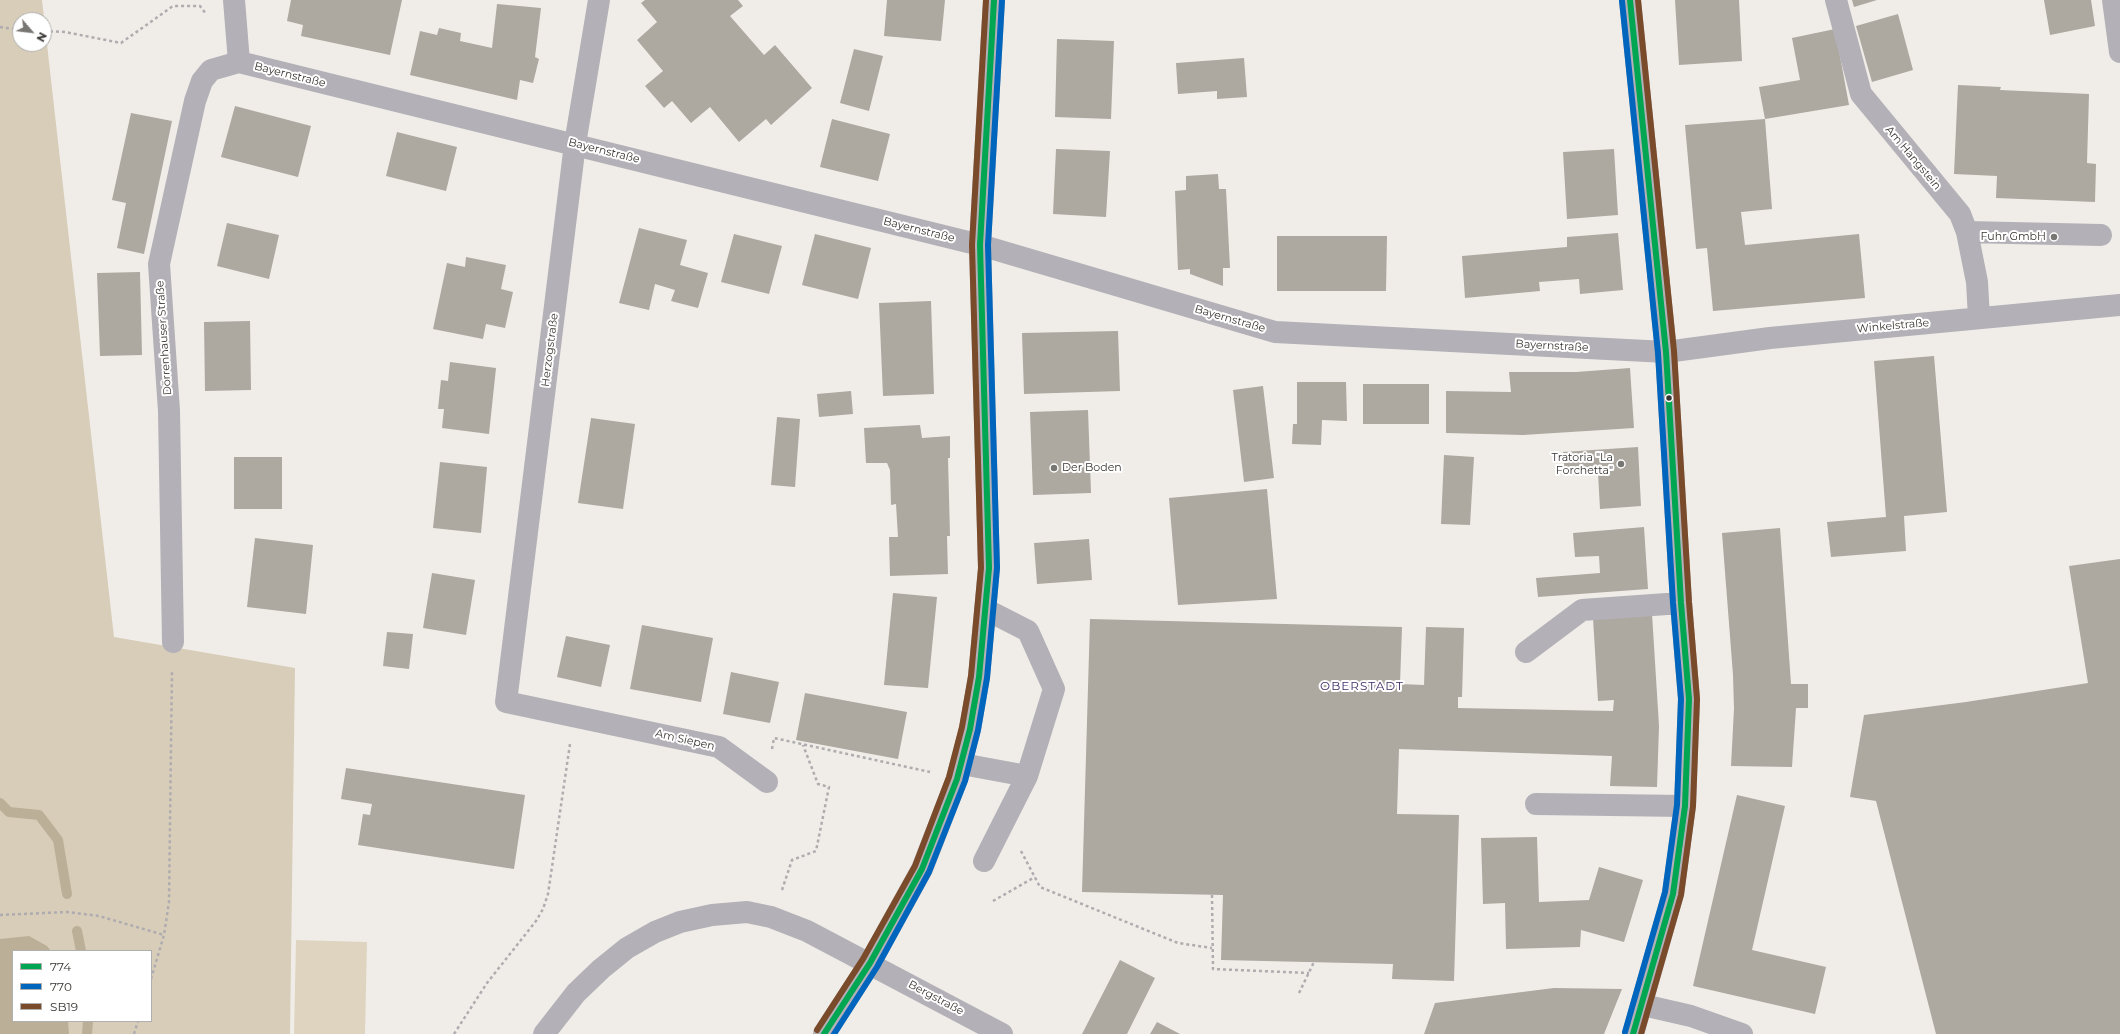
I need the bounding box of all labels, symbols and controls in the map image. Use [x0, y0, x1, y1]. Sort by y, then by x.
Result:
north arrow [12, 12, 52, 52]
text: N [33, 30, 50, 44]
street label: Bayernstraße [253, 60, 327, 90]
street label: Am Hangstein [1882, 123, 1944, 193]
street label: Bayernstraße [567, 136, 641, 166]
street label: Bayernstraße [882, 215, 956, 245]
place label: Fuhr GmbH [1981, 230, 2046, 244]
marker: Fuhr GmbH [2049, 232, 2059, 242]
street label: Dörrenhauser Straße [153, 280, 175, 396]
street label: Bayernstraße [1193, 303, 1267, 335]
street label: Herzogstraße [539, 312, 561, 388]
street label: Winkelstraße [1856, 316, 1930, 336]
street label: Bayernstraße [1515, 337, 1589, 355]
unlabelled marker [1664, 393, 1674, 403]
place label: Tratoria "La Forchetta" [1552, 451, 1613, 477]
marker: Tratoria "La Forchetta" [1616, 459, 1626, 469]
place label: Der Boden [1062, 461, 1122, 475]
marker: Der Boden [1049, 463, 1059, 473]
district label: OBERSTADT [1320, 679, 1404, 693]
street label: Am Siepen [654, 727, 716, 753]
legend [12, 950, 152, 1022]
text: 774 [50, 959, 71, 974]
street label: Bergstraße [906, 978, 966, 1018]
text: 770 [50, 979, 72, 994]
text: SB19 [50, 999, 78, 1014]

